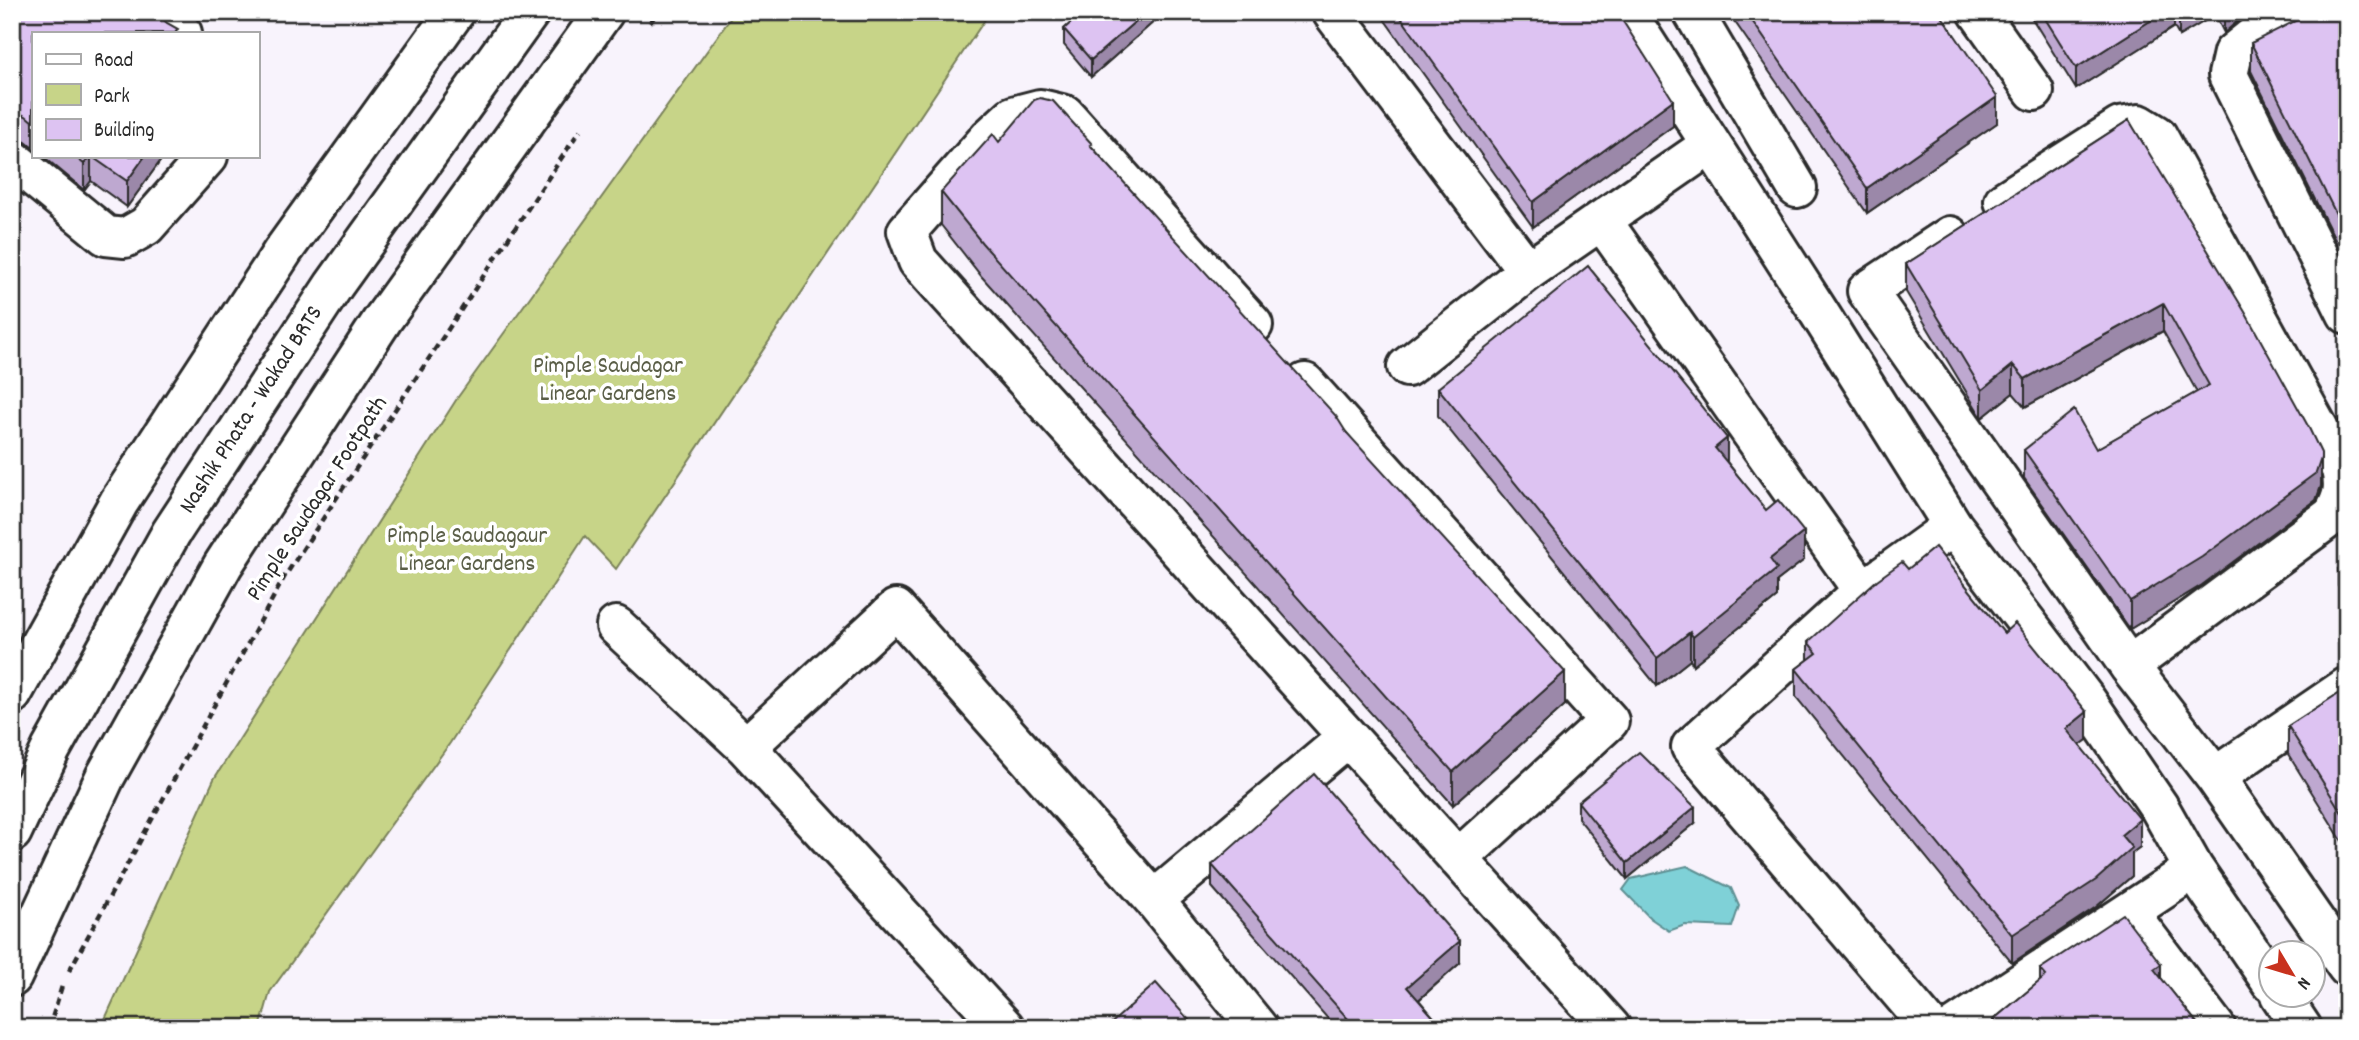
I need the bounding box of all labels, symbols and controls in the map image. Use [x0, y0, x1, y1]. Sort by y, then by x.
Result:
legend [32, 32, 259, 158]
text: Road [94, 47, 133, 77]
text: Park [94, 83, 130, 113]
text: Building [94, 117, 154, 147]
street label: Nashik Phata - Wakad BRTS [172, 299, 332, 521]
park label: Pimple Saudagar Linear Gardens [533, 350, 683, 412]
street label: Pimple Saudagar Footpath [239, 390, 397, 608]
park label: Pimple Saudagaur Linear Gardens [387, 520, 547, 582]
north arrow [2258, 939, 2328, 1009]
text: N [2289, 970, 2316, 994]

